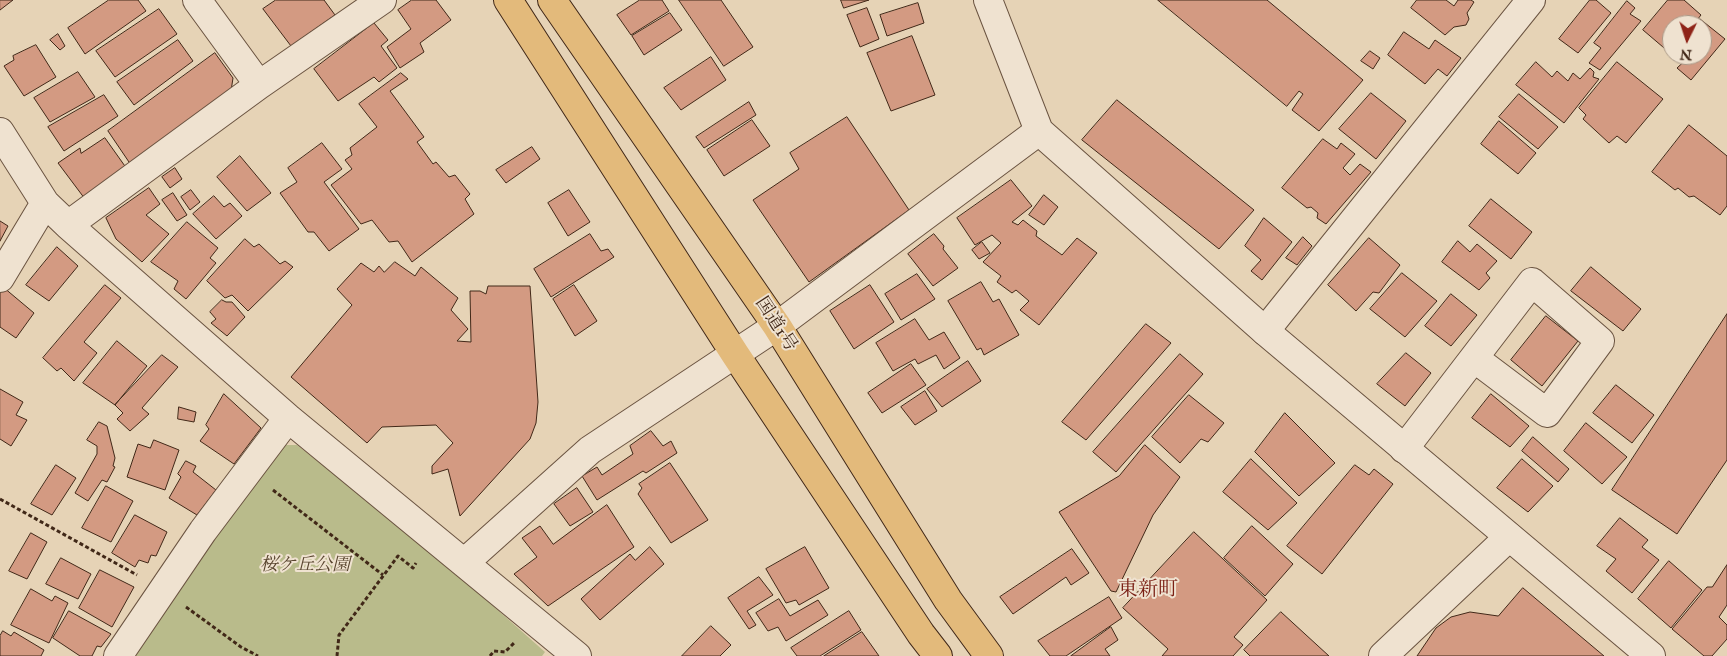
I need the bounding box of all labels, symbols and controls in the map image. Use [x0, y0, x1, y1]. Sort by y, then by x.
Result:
north arrow [1662, 15, 1712, 65]
text: N [1679, 45, 1693, 63]
street label: 国道1号 [749, 294, 801, 356]
park label: 桜ケ丘公園 [260, 555, 350, 577]
district label: 東新町 [1118, 579, 1178, 603]

